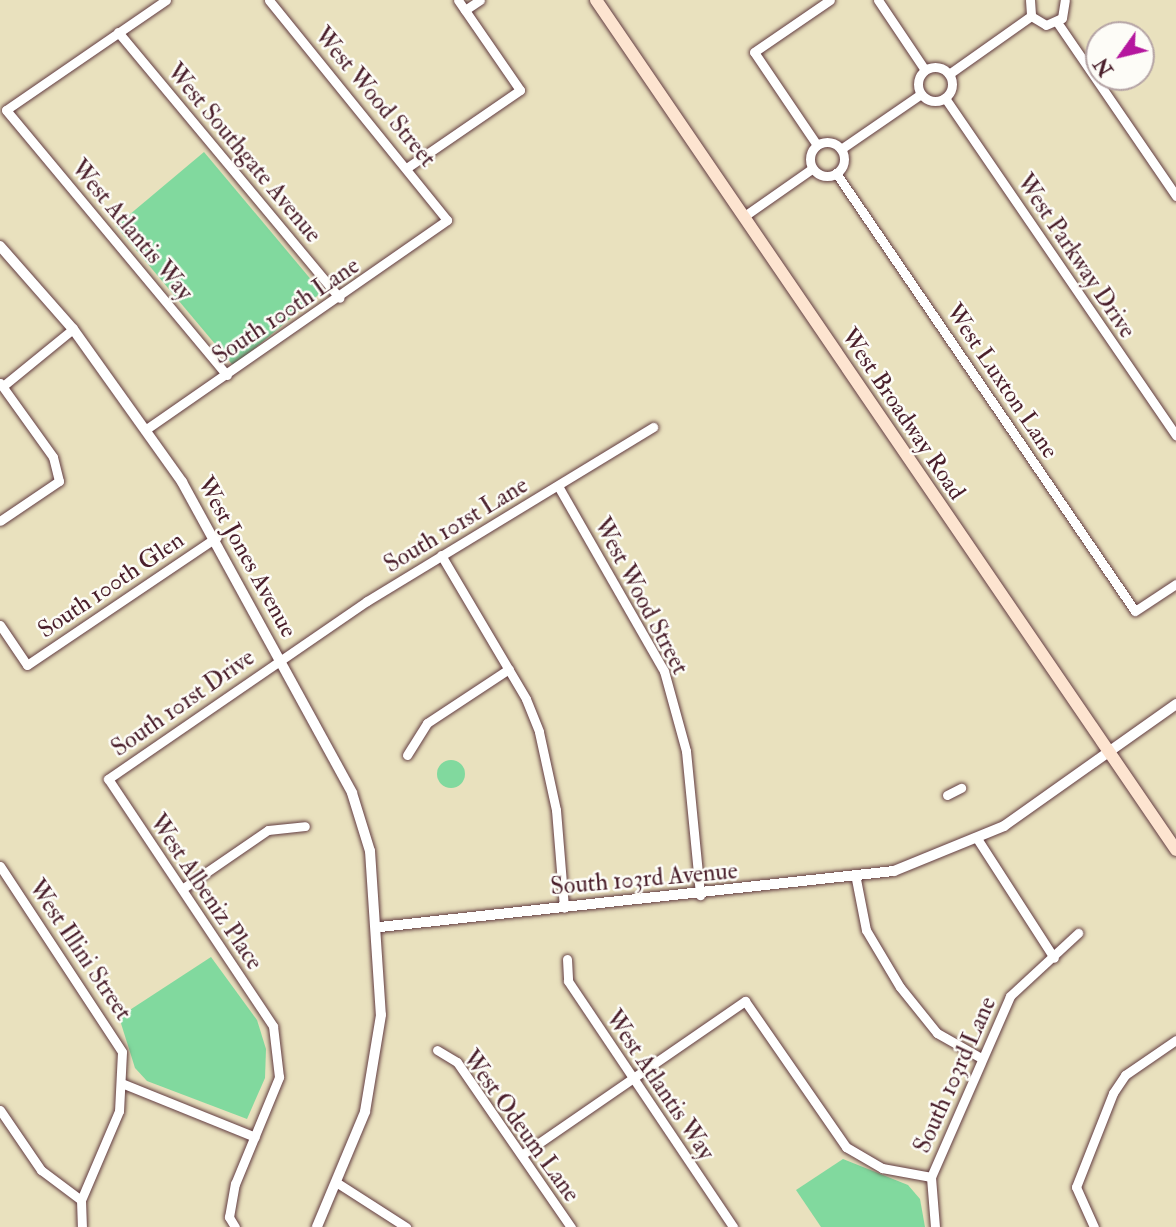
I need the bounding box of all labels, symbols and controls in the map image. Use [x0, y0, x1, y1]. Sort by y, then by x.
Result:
street label: West Wood Street [308, 21, 442, 173]
north arrow [1085, 21, 1155, 91]
text: N [1090, 53, 1119, 80]
street label: West Southgate Avenue [161, 58, 327, 248]
street label: West Atlantis Way [65, 154, 199, 306]
street label: West Parkway Drive [1010, 168, 1142, 344]
street label: South 100th Lane [207, 251, 365, 371]
street label: West Luxton Lane [940, 298, 1064, 464]
street label: West Broadway Road [835, 323, 971, 505]
street label: South 101st Lane [379, 471, 533, 579]
street label: West Jones Avenue [191, 472, 303, 642]
street label: West Wood Street [588, 513, 694, 679]
street label: South 100th Glen [33, 526, 189, 644]
street label: South 101st Drive [106, 643, 260, 763]
street label: West Albeniz Place [143, 809, 269, 975]
street label: South 103rd Avenue [549, 856, 739, 902]
street label: West Illini Street [22, 874, 138, 1026]
street label: South 103rd Lane [908, 992, 1002, 1158]
street label: West Atlantis Way [599, 1005, 721, 1165]
street label: West Odeum Lane [456, 1045, 586, 1207]

